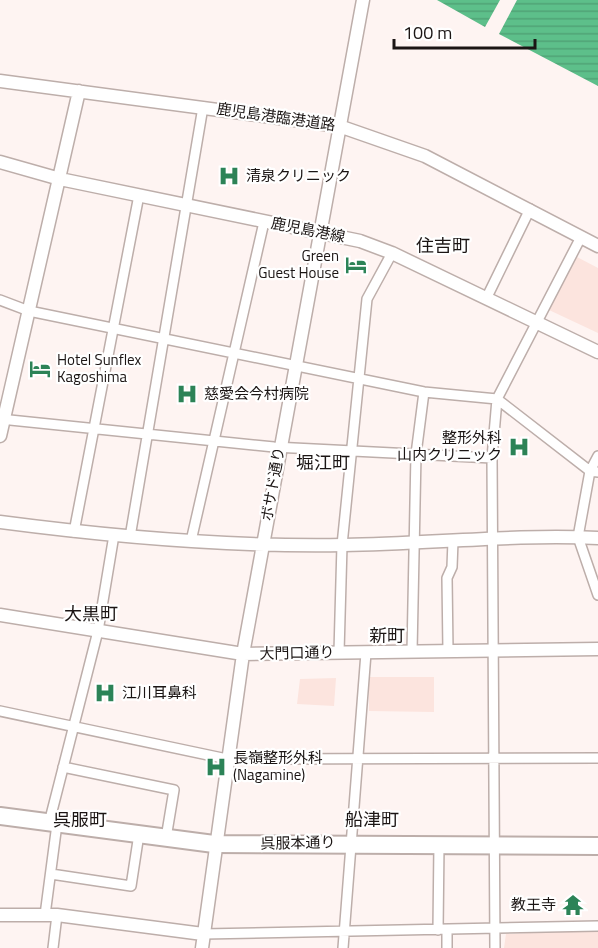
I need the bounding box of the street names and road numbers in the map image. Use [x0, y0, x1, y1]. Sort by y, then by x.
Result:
street label: 鹿児島港臨港道路 [215, 97, 337, 136]
street label: 鹿児島港線 [269, 211, 347, 248]
street label: ボサド通り [255, 445, 290, 523]
street label: 大門口通り [259, 640, 335, 665]
street label: 呉服本通り [260, 830, 336, 855]

